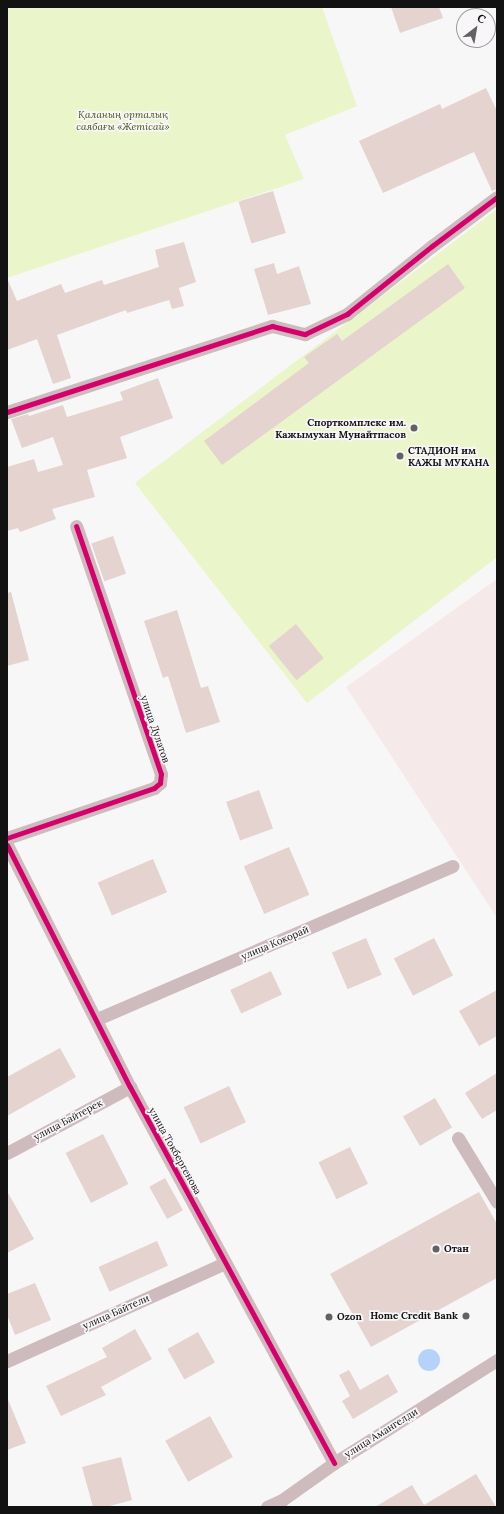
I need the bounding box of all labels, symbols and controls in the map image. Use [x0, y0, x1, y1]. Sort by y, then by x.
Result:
north arrow [456, 8, 496, 48]
text: С [475, 11, 489, 27]
park label: Қаланың орталық саябағы «Жетісай» [76, 108, 170, 132]
place label: Спорткомплекс им. Кажымухан Мунайтпасов [275, 416, 406, 440]
marker: Спорткомплекс им. Кажымухан Мунайтпасов [409, 423, 419, 433]
place label: СТАДИОН им КАЖЫ МУКАНА [408, 444, 489, 468]
marker: СТАДИОН им КАЖЫ МУКАНА [395, 451, 405, 461]
street label: улица Дулатов [138, 694, 172, 764]
street label: улица Кокорай [239, 923, 311, 963]
street label: улица Байтерек [32, 1097, 104, 1143]
street label: улица Токбергенова [146, 1105, 204, 1197]
place label: Отан [444, 1243, 469, 1255]
marker: Отан [431, 1244, 441, 1254]
street label: улица Байтели [81, 1292, 151, 1332]
place label: Home Credit Bank [370, 1310, 458, 1322]
place label: Ozon [337, 1311, 362, 1323]
marker: Home Credit Bank [461, 1311, 471, 1321]
marker: Ozon [324, 1312, 334, 1322]
street label: улица Амангелди [342, 1406, 420, 1460]

